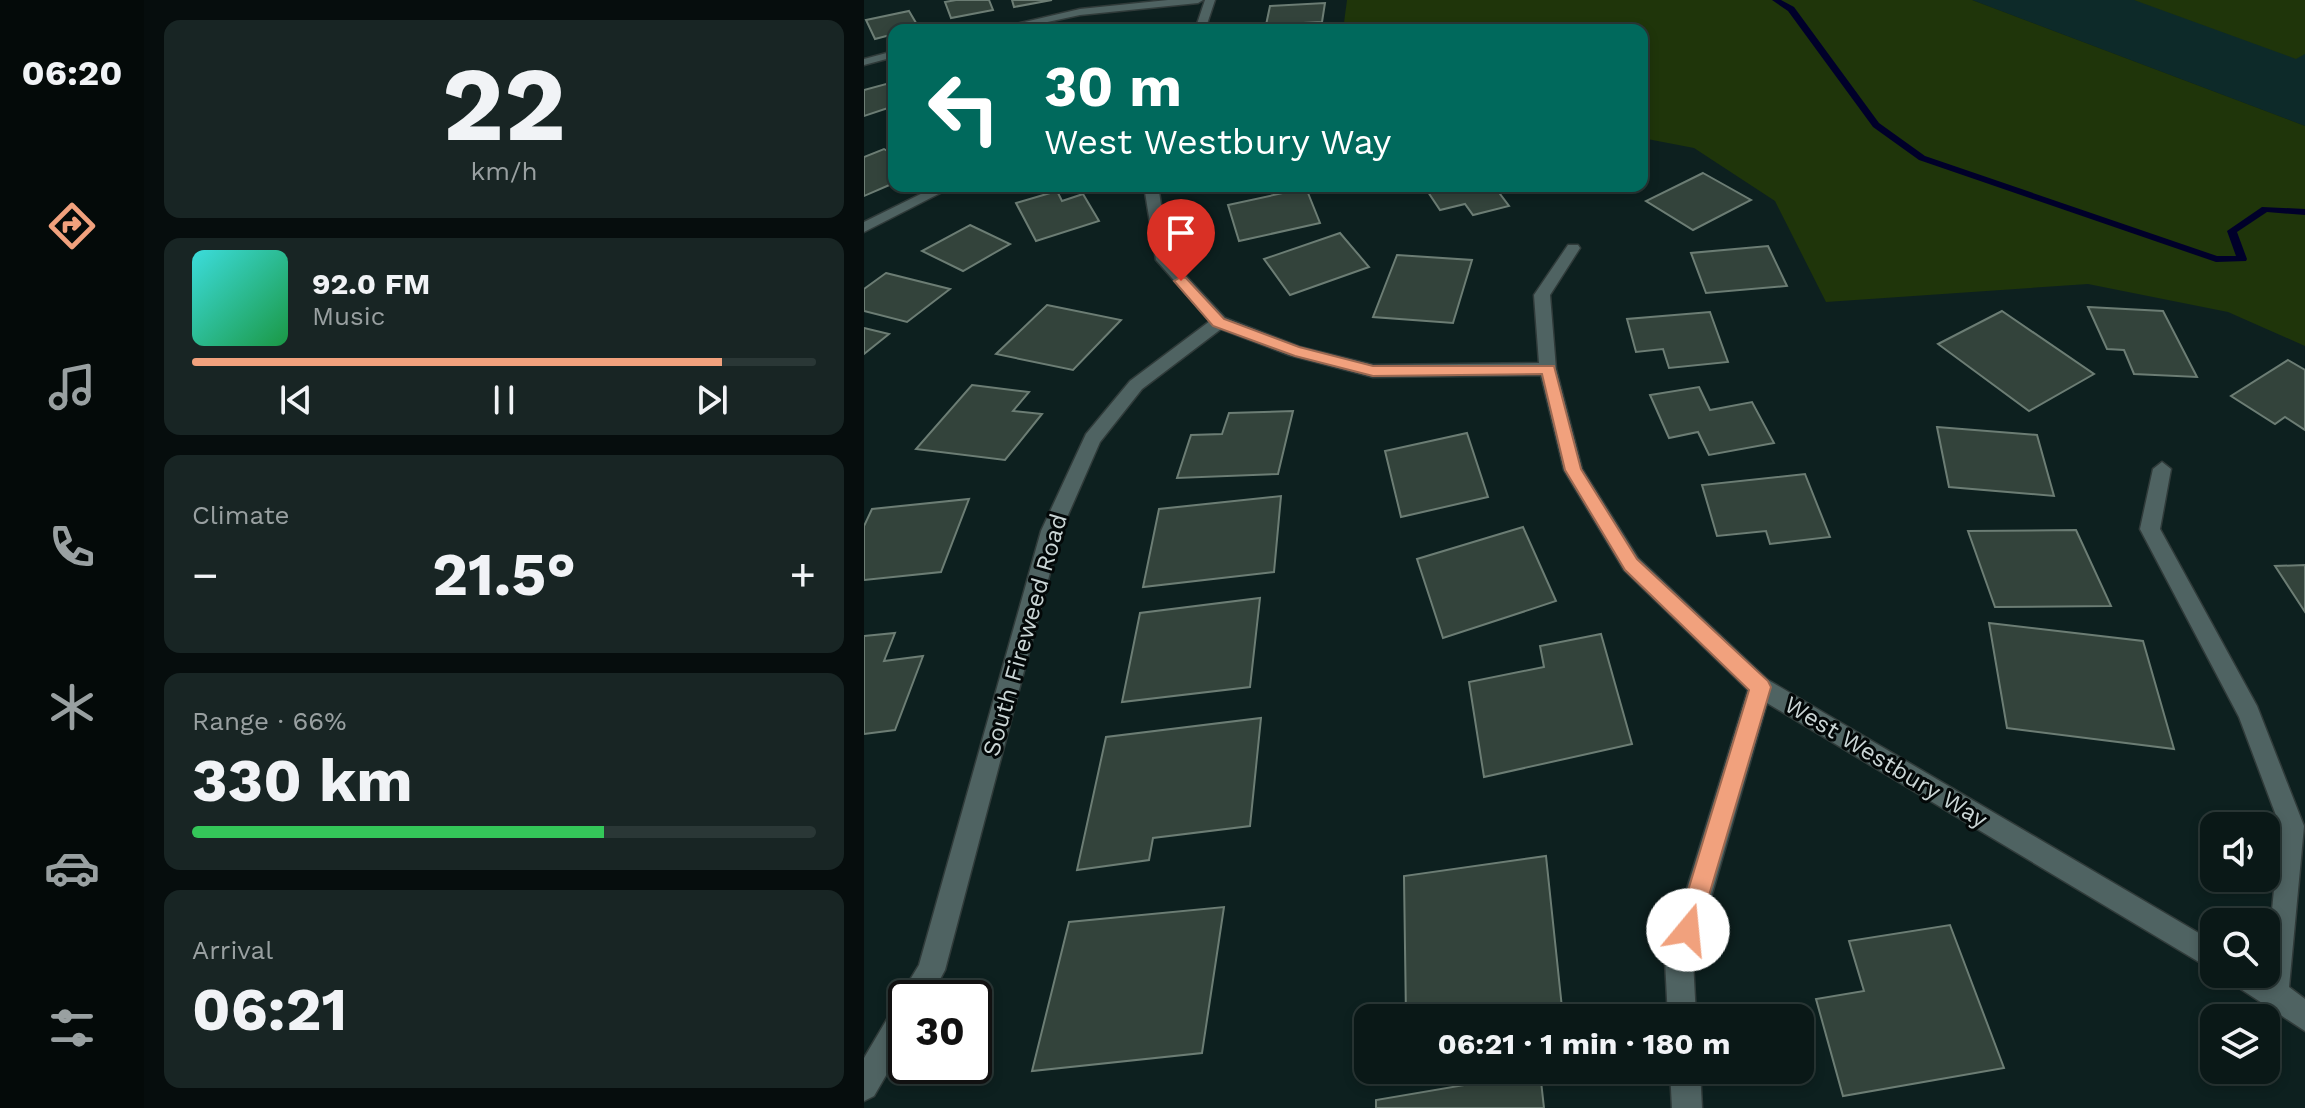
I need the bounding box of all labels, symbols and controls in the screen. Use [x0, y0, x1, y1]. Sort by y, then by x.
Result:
text: 22 [442, 43, 566, 165]
text: 06:20 [22, 52, 122, 94]
text: 30 m [1044, 54, 1182, 120]
icon: left [912, 56, 1016, 160]
text: West Westbury Way [1044, 121, 1391, 163]
text: km/h [471, 156, 537, 186]
icon: directions [44, 198, 100, 254]
pin [1147, 199, 1215, 281]
icon: arrive [1159, 211, 1203, 255]
text: 92.0 FM [312, 266, 430, 301]
text: Music [312, 301, 385, 331]
icon: music [44, 359, 100, 415]
icon: previous [274, 378, 318, 422]
icon: pause [482, 378, 526, 422]
icon: next [690, 378, 734, 422]
text: Climate [192, 500, 290, 530]
street label: South Fireweed Road [977, 511, 1073, 759]
icon: phone [44, 519, 100, 575]
text: 21.5° [432, 539, 576, 610]
text: − [192, 549, 219, 601]
text: + [789, 549, 816, 601]
icon: climate [44, 679, 100, 735]
street label: West Westbury Way [1780, 690, 1993, 834]
text: Range · 66% [192, 706, 346, 736]
text: 330 km [192, 745, 413, 816]
map controls [2200, 812, 2280, 1084]
button: sound [2200, 812, 2280, 892]
icon: car [44, 840, 100, 896]
position arrow [1646, 888, 1730, 972]
button: search [2200, 908, 2280, 988]
text: Arrival [192, 935, 273, 965]
text: 06:21 [192, 974, 347, 1045]
speed limit sign: 30 [888, 980, 992, 1084]
icon: filters [44, 1000, 100, 1056]
button: layers [2200, 1004, 2280, 1084]
text: 06:21 · 1 min · 180 m [1438, 1026, 1730, 1061]

